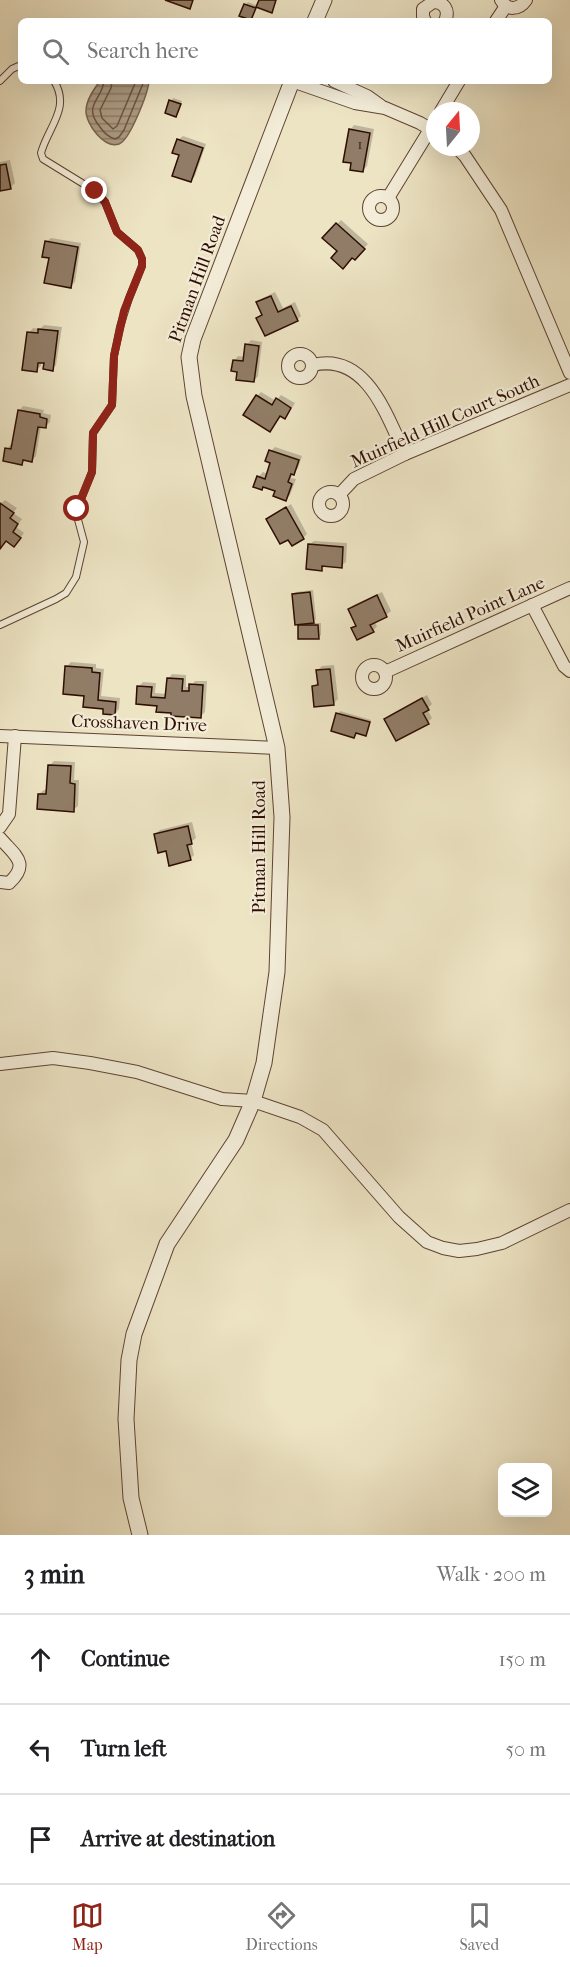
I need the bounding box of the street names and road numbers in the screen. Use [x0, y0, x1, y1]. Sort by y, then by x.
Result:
street label: Pitman Hill Road [165, 213, 230, 346]
street label: Muirfield Hill Court South [348, 370, 543, 473]
street label: Muirfield Point Lane [393, 572, 548, 657]
street label: Crosshaven Drive [71, 711, 207, 736]
street label: Pitman Hill Road [249, 780, 270, 914]

